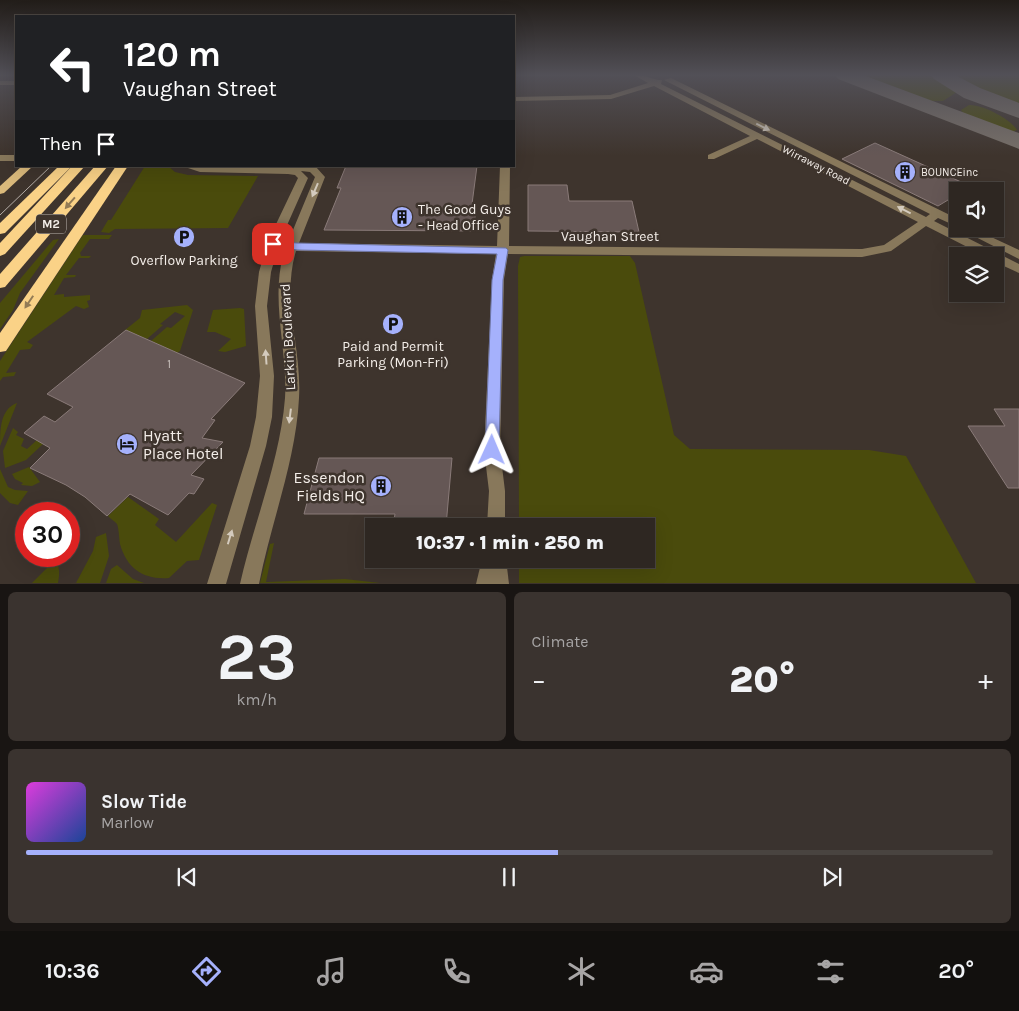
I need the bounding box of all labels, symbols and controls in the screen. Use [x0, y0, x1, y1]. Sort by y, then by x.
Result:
text: 120 m [123, 34, 221, 75]
icon: left [40, 35, 105, 100]
text: Vaughan Street [123, 76, 277, 102]
one-way arrow [756, 124, 770, 132]
icon: arrive [92, 130, 120, 158]
text: Then [40, 133, 82, 155]
street label: Wirraway Road [780, 142, 852, 188]
building icon: BOUNCEinc [893, 160, 917, 184]
place label: BOUNCEinc [921, 166, 978, 179]
map controls [949, 182, 1004, 302]
button: sound [949, 182, 1004, 237]
one-way arrow [311, 183, 319, 197]
one-way arrow [64, 196, 75, 209]
place label: The Good Guys - Head Office [418, 201, 511, 234]
building icon: The Good Guys - Head Office [390, 205, 414, 229]
one-way arrow [897, 206, 911, 214]
road number: M2 [36, 214, 66, 233]
pin [252, 223, 294, 265]
parking icon: Overflow Parking [172, 225, 196, 249]
street label: Vaughan Street [561, 228, 659, 245]
icon: arrive [259, 230, 287, 258]
button: layers [949, 247, 1004, 302]
place label: Overflow Parking [130, 252, 238, 269]
street label: Larkin Boulevard [277, 283, 299, 391]
one-way arrow [24, 296, 34, 309]
parking icon: Paid and Permit Parking (Mon-Fri) [381, 312, 405, 336]
place label: Paid and Permit Parking (Mon-Fri) [337, 338, 449, 371]
one-way arrow [262, 349, 270, 365]
house number: 1 [167, 358, 171, 371]
one-way arrow [285, 409, 293, 425]
position arrow [465, 423, 517, 475]
place label: Hyatt Place Hotel [143, 426, 224, 463]
hotel icon: Hyatt Place Hotel [115, 432, 139, 456]
place label: Essendon Fields HQ [293, 468, 365, 505]
building icon: Essendon Fields HQ [369, 474, 393, 498]
speed limit sign: 30 [15, 502, 80, 567]
one-way arrow [227, 530, 235, 545]
text: 10:37 · 1 min · 250 m [416, 532, 604, 554]
text: 23 [217, 619, 297, 695]
text: Climate [532, 632, 589, 651]
text: 20° [729, 657, 795, 702]
text: − [532, 663, 546, 696]
text: + [978, 663, 993, 696]
text: km/h [236, 690, 277, 709]
text: Slow Tide [101, 791, 187, 813]
text: Marlow [101, 813, 154, 832]
icon: previous [173, 863, 201, 891]
icon: pause [495, 863, 523, 891]
icon: next [818, 863, 846, 891]
icon: directions [189, 954, 224, 989]
icon: music [314, 954, 349, 989]
icon: phone [439, 954, 474, 989]
icon: climate [564, 954, 599, 989]
icon: car [689, 954, 724, 989]
icon: filters [813, 954, 848, 989]
text: 10:36 [45, 958, 100, 984]
text: 20° [938, 958, 974, 984]

